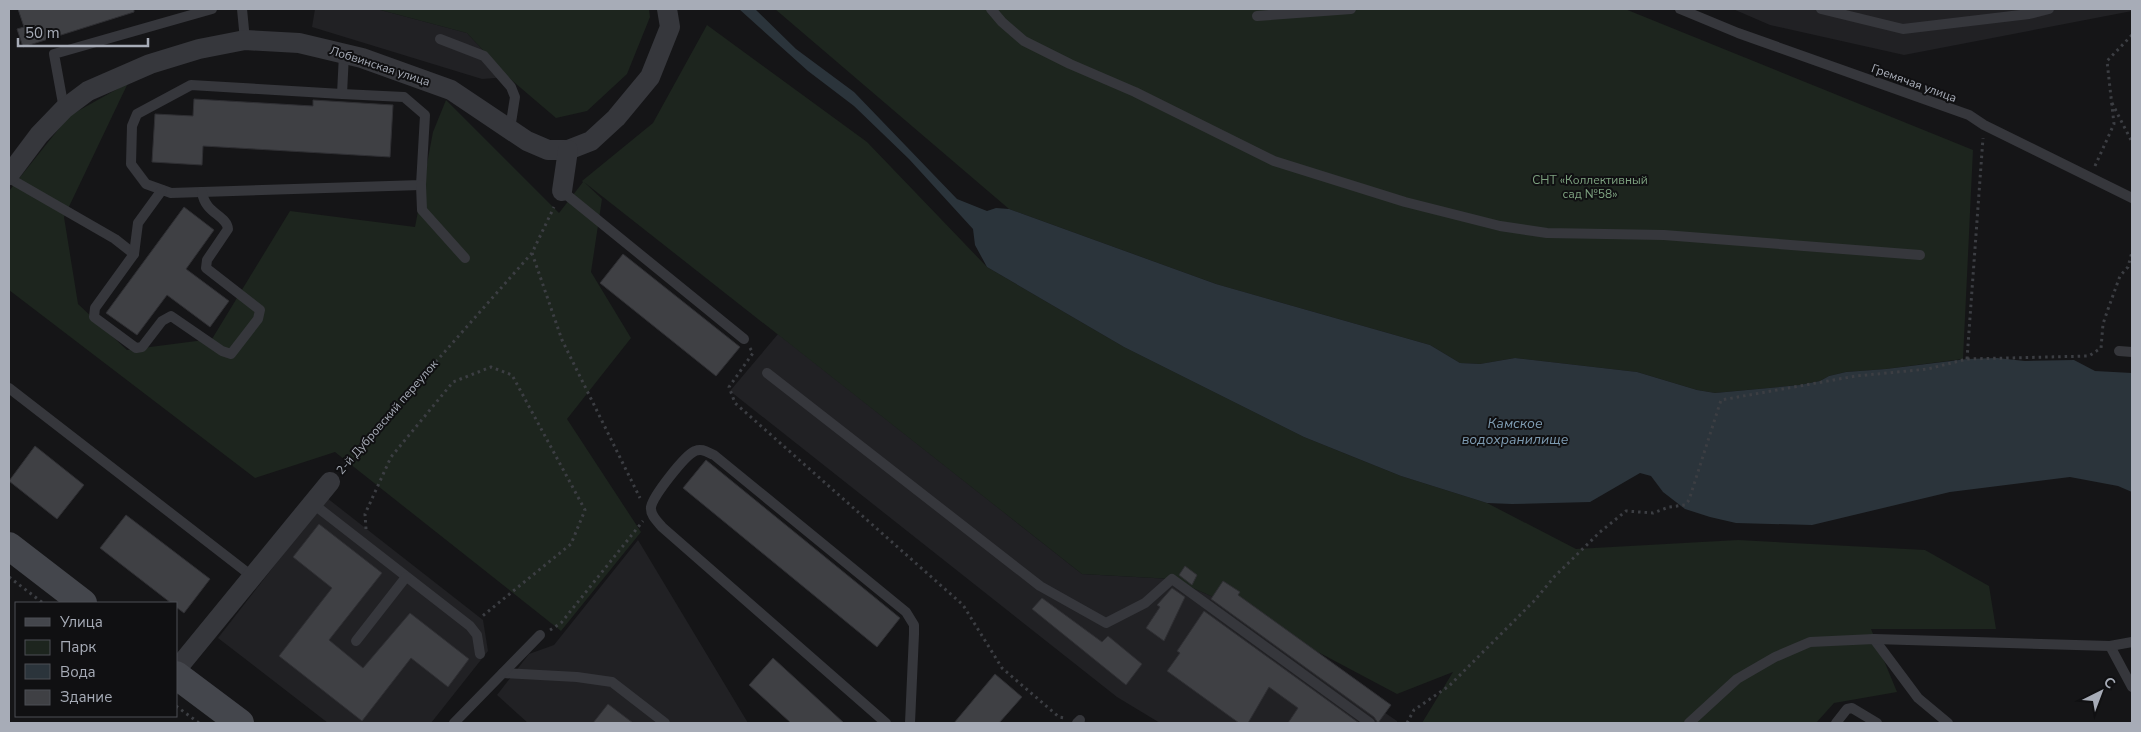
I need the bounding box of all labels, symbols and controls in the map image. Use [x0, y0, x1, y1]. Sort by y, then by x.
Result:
scale bar [18, 15, 148, 47]
text: 50 m [25, 23, 60, 43]
street label: Лобвинская улица [328, 42, 432, 90]
street label: Гремячая улица [1869, 60, 1959, 106]
park label: СНТ «Коллективный сад №58» [1532, 172, 1648, 202]
street label: 2-й Дубровский переулок [333, 356, 442, 478]
water label: Камское водохранилище [1462, 414, 1569, 449]
legend [15, 602, 178, 717]
text: Улица [59, 612, 103, 632]
text: Парк [60, 637, 96, 657]
text: Вода [60, 662, 96, 682]
north arrow [2076, 667, 2126, 717]
text: С [2099, 672, 2120, 693]
text: Здание [60, 687, 112, 707]

